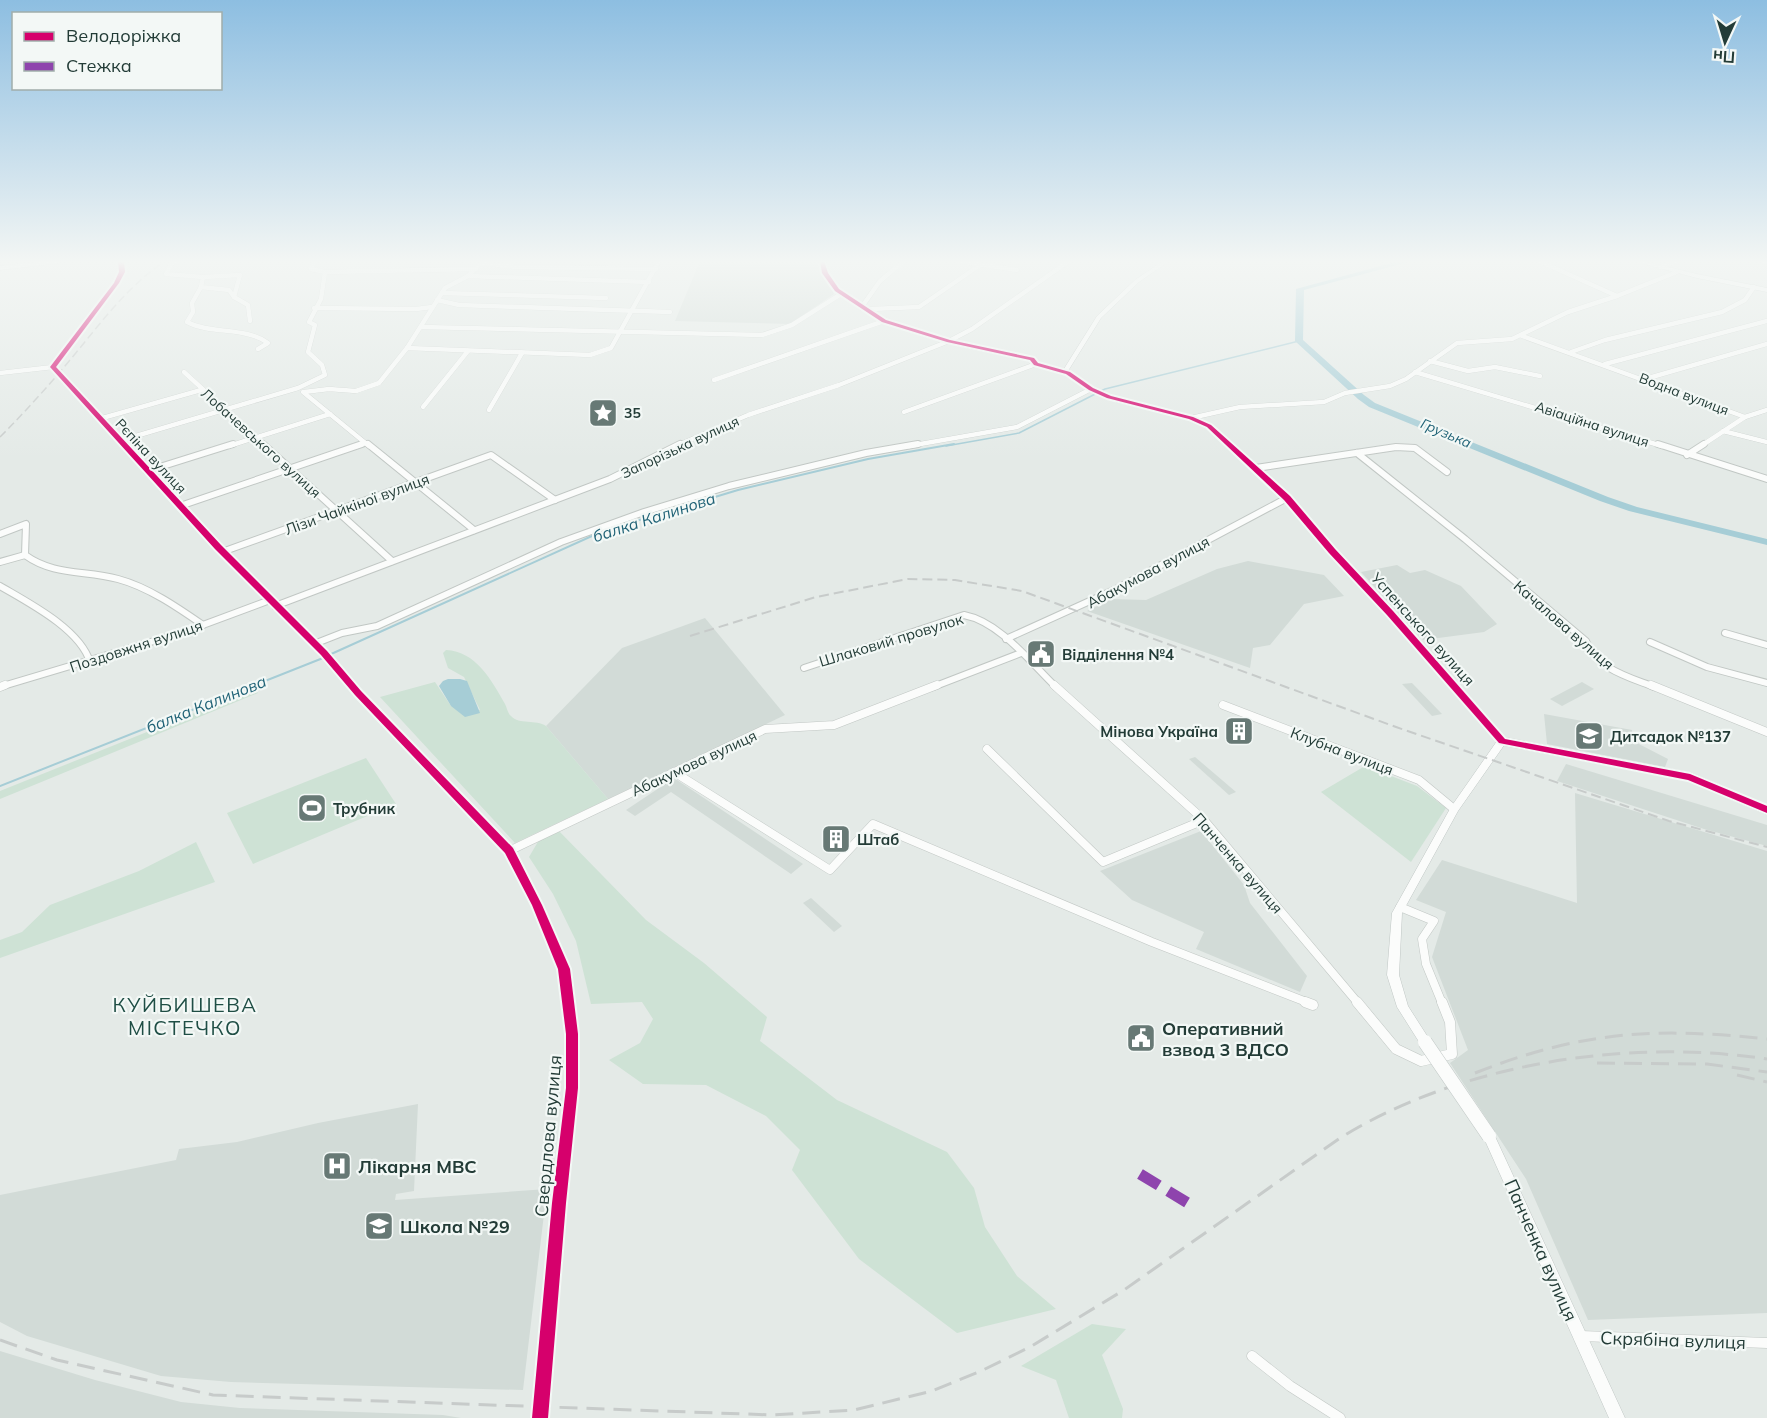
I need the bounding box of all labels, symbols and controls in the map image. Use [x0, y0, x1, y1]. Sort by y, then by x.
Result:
legend [12, 12, 222, 90]
north arrow [1695, 12, 1755, 72]
text: Велодоріжка [66, 24, 181, 47]
text: Пн [1712, 46, 1736, 68]
text: Стежка [66, 54, 132, 77]
street label: Водна вулиця [1637, 369, 1731, 419]
street label: Лобачевського вулиця [197, 384, 325, 502]
place icon: 35 [587, 397, 619, 429]
street label: Авіаційна вулиця [1533, 397, 1651, 451]
place label: 35 [624, 404, 641, 422]
street label: Запорізька вулиця [618, 412, 742, 482]
water label: Грузька [1418, 414, 1475, 452]
street label: Рєпіна вулиця [112, 415, 190, 497]
street label: Лізи Чайкіної вулиця [282, 469, 432, 539]
water label: балка Калинова [590, 488, 718, 546]
street label: Абакумова вулиця [1083, 532, 1213, 612]
street label: Успенського вулиця [1366, 568, 1479, 690]
street label: Качалова вулиця [1510, 576, 1618, 674]
street label: Шлаковий провулок [817, 609, 966, 671]
street label: Поздовжня вулиця [67, 616, 205, 676]
public building icon: Відділення №4 [1025, 638, 1057, 670]
place label: Відділення №4 [1062, 645, 1174, 664]
water label: балка Калинова [143, 671, 269, 737]
building icon: Мінова Україна [1223, 715, 1255, 747]
school or university icon: Дитсадок №137 [1573, 720, 1605, 752]
place label: Мінова Україна [1100, 722, 1218, 741]
street label: Клубна вулиця [1288, 723, 1396, 779]
street label: Абакумова вулиця [628, 726, 760, 800]
place label: Дитсадок №137 [1610, 727, 1731, 746]
sports icon: Трубник [296, 792, 328, 824]
place label: Трубник [333, 799, 395, 818]
street label: Панченка вулиця [1189, 809, 1287, 917]
building icon: Штаб [820, 823, 852, 855]
place label: Штаб [857, 830, 899, 849]
district label: КУЙБИШЕВА МІСТЕЧКО [113, 992, 257, 1040]
place label: Оперативний взвод 3 ВДСО [1162, 1017, 1289, 1061]
public building icon: Оперативний взвод 3 ВДСО [1125, 1022, 1157, 1054]
street label: Свердлова вулиця [529, 1054, 567, 1218]
hospital icon: Лікарня МВС [321, 1150, 353, 1182]
place label: Лікарня МВС [358, 1155, 477, 1178]
street label: Панченка вулиця [1499, 1175, 1583, 1325]
school or university icon: Школа №29 [363, 1210, 395, 1242]
place label: Школа №29 [400, 1215, 510, 1238]
street label: Скрябіна вулиця [1600, 1326, 1746, 1354]

